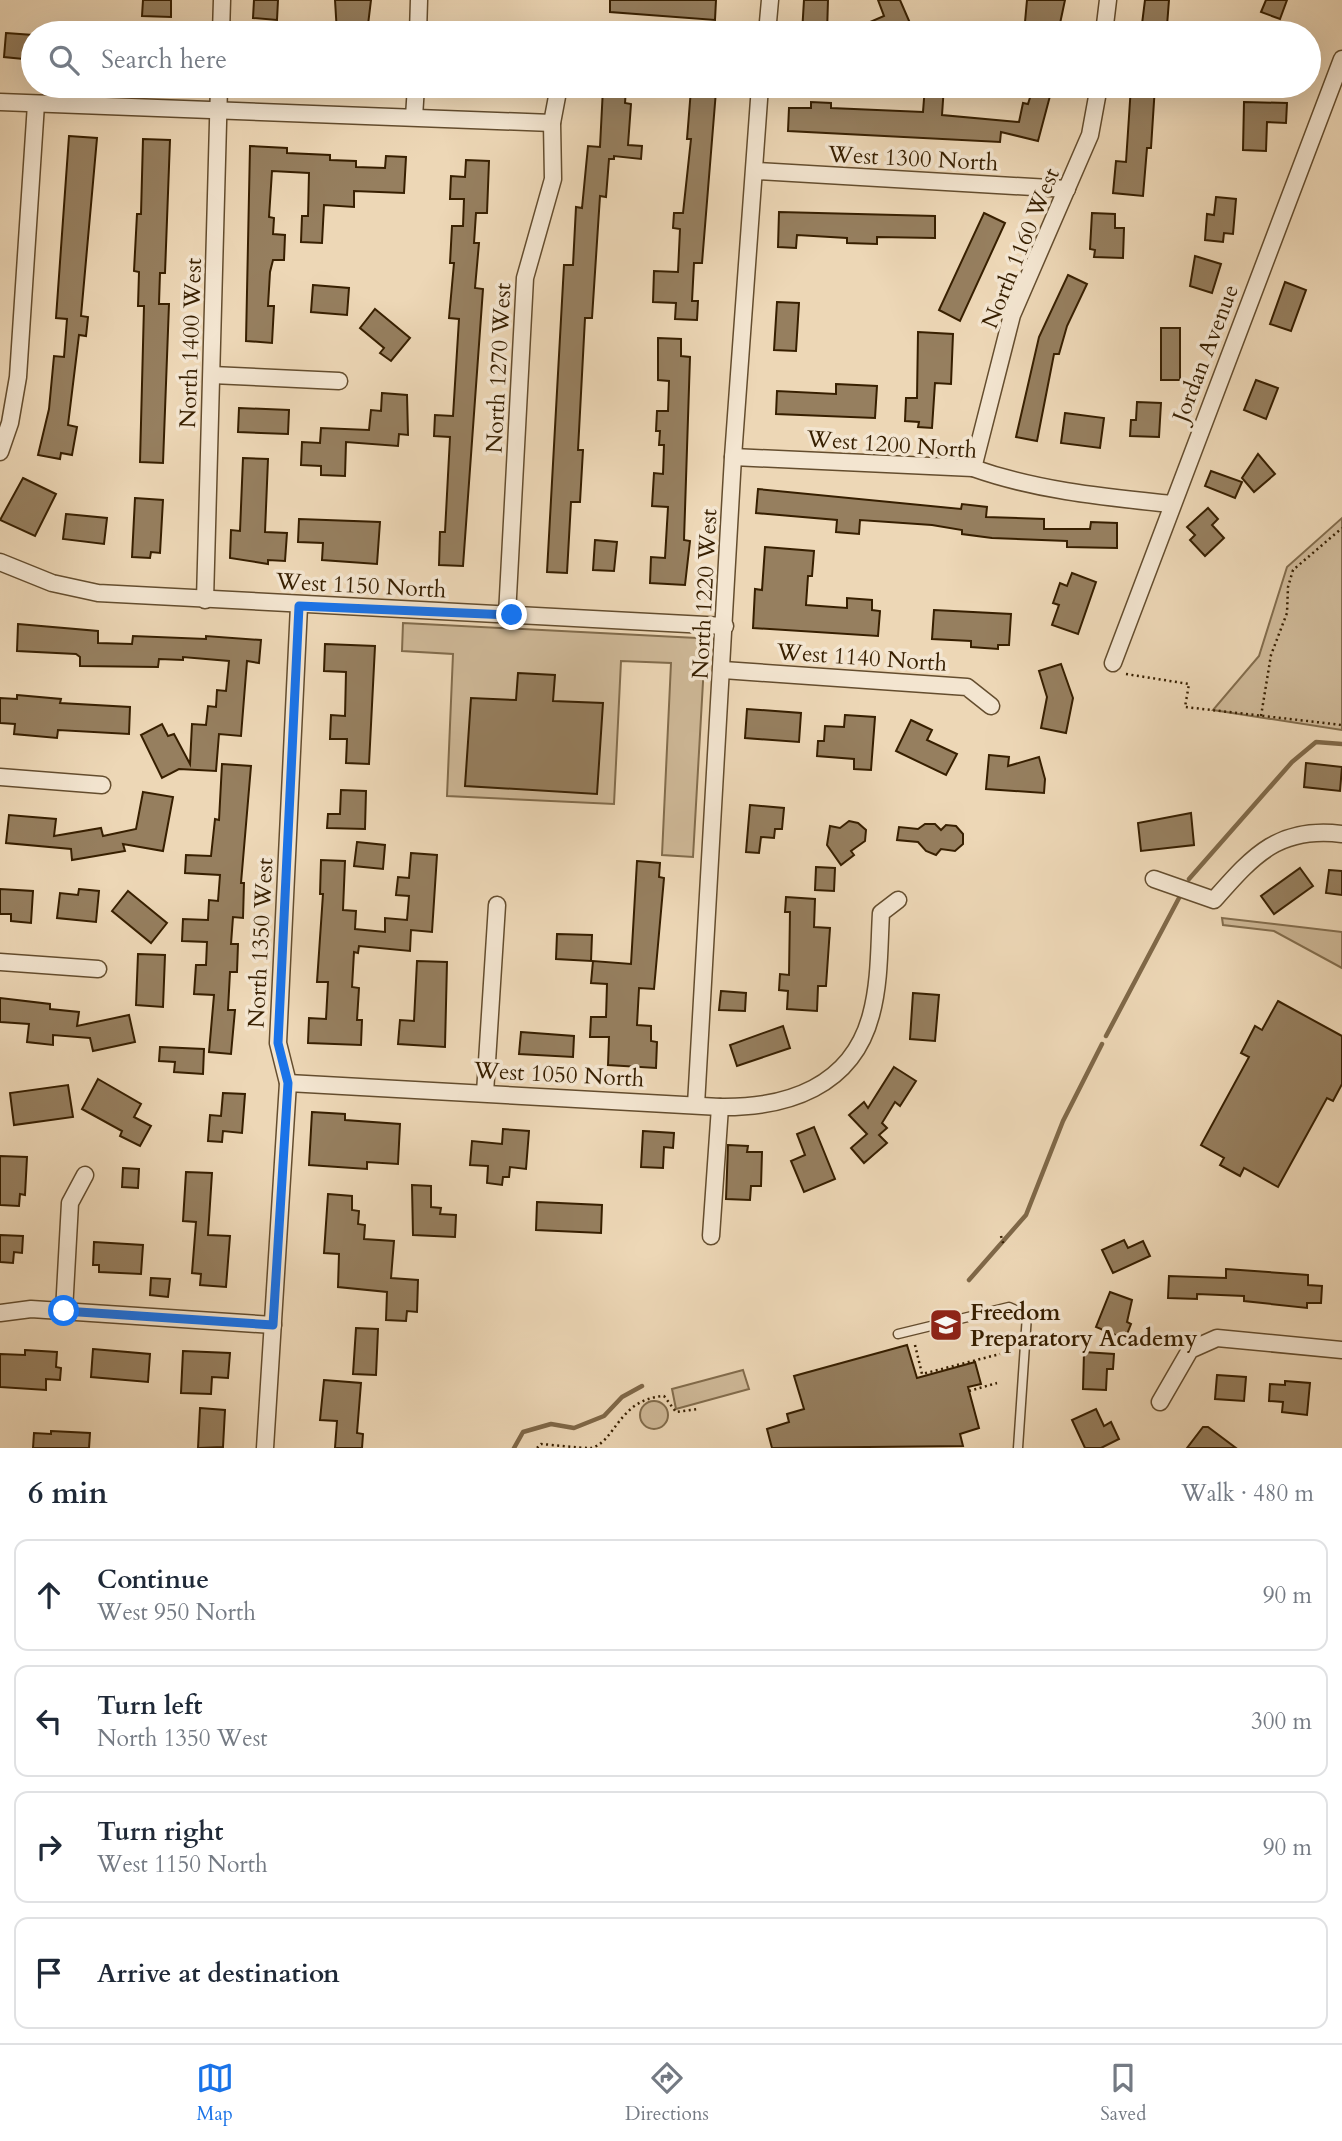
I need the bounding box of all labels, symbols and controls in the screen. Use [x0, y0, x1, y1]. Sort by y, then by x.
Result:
search box [21, 21, 1321, 98]
icon: search [45, 41, 83, 79]
text: Search here [101, 42, 227, 77]
street label: West 1300 North [826, 139, 999, 178]
street label: North 1160 West [974, 163, 1067, 333]
street label: North 1400 West [172, 257, 209, 429]
street label: Jordan Avenue [1164, 280, 1246, 429]
street label: North 1270 West [479, 282, 518, 454]
street label: West 1200 North [805, 423, 979, 466]
street label: North 1220 West [685, 508, 724, 680]
street label: West 1150 North [274, 566, 447, 605]
route end [496, 599, 527, 630]
street label: West 1140 North [775, 636, 949, 679]
street label: North 1350 West [241, 857, 280, 1029]
street label: West 1050 North [472, 1055, 645, 1094]
route start [48, 1295, 79, 1326]
place label: Freedom Preparatory Academy [970, 1297, 1198, 1354]
school or university icon: Freedom Preparatory Academy [927, 1306, 965, 1344]
text: 6 min [28, 1473, 108, 1514]
text: Walk · 480 m [1181, 1478, 1314, 1509]
text: Continue [97, 1562, 209, 1597]
icon: ahead [30, 1576, 68, 1614]
text: 90 m [1263, 1580, 1312, 1611]
text: West 950 North [97, 1597, 256, 1628]
text: Turn left [97, 1688, 202, 1723]
icon: left [30, 1702, 68, 1740]
text: 300 m [1251, 1706, 1312, 1737]
text: North 1350 West [97, 1723, 268, 1754]
text: Turn right [97, 1814, 224, 1849]
icon: right [30, 1828, 68, 1866]
text: 90 m [1263, 1832, 1312, 1863]
text: West 1150 North [97, 1849, 268, 1880]
icon: arrive [30, 1954, 68, 1992]
text: Arrive at destination [97, 1956, 340, 1991]
tab: Map [196, 2059, 234, 2127]
tab: Directions [625, 2059, 709, 2127]
tab: Saved [1100, 2059, 1146, 2127]

